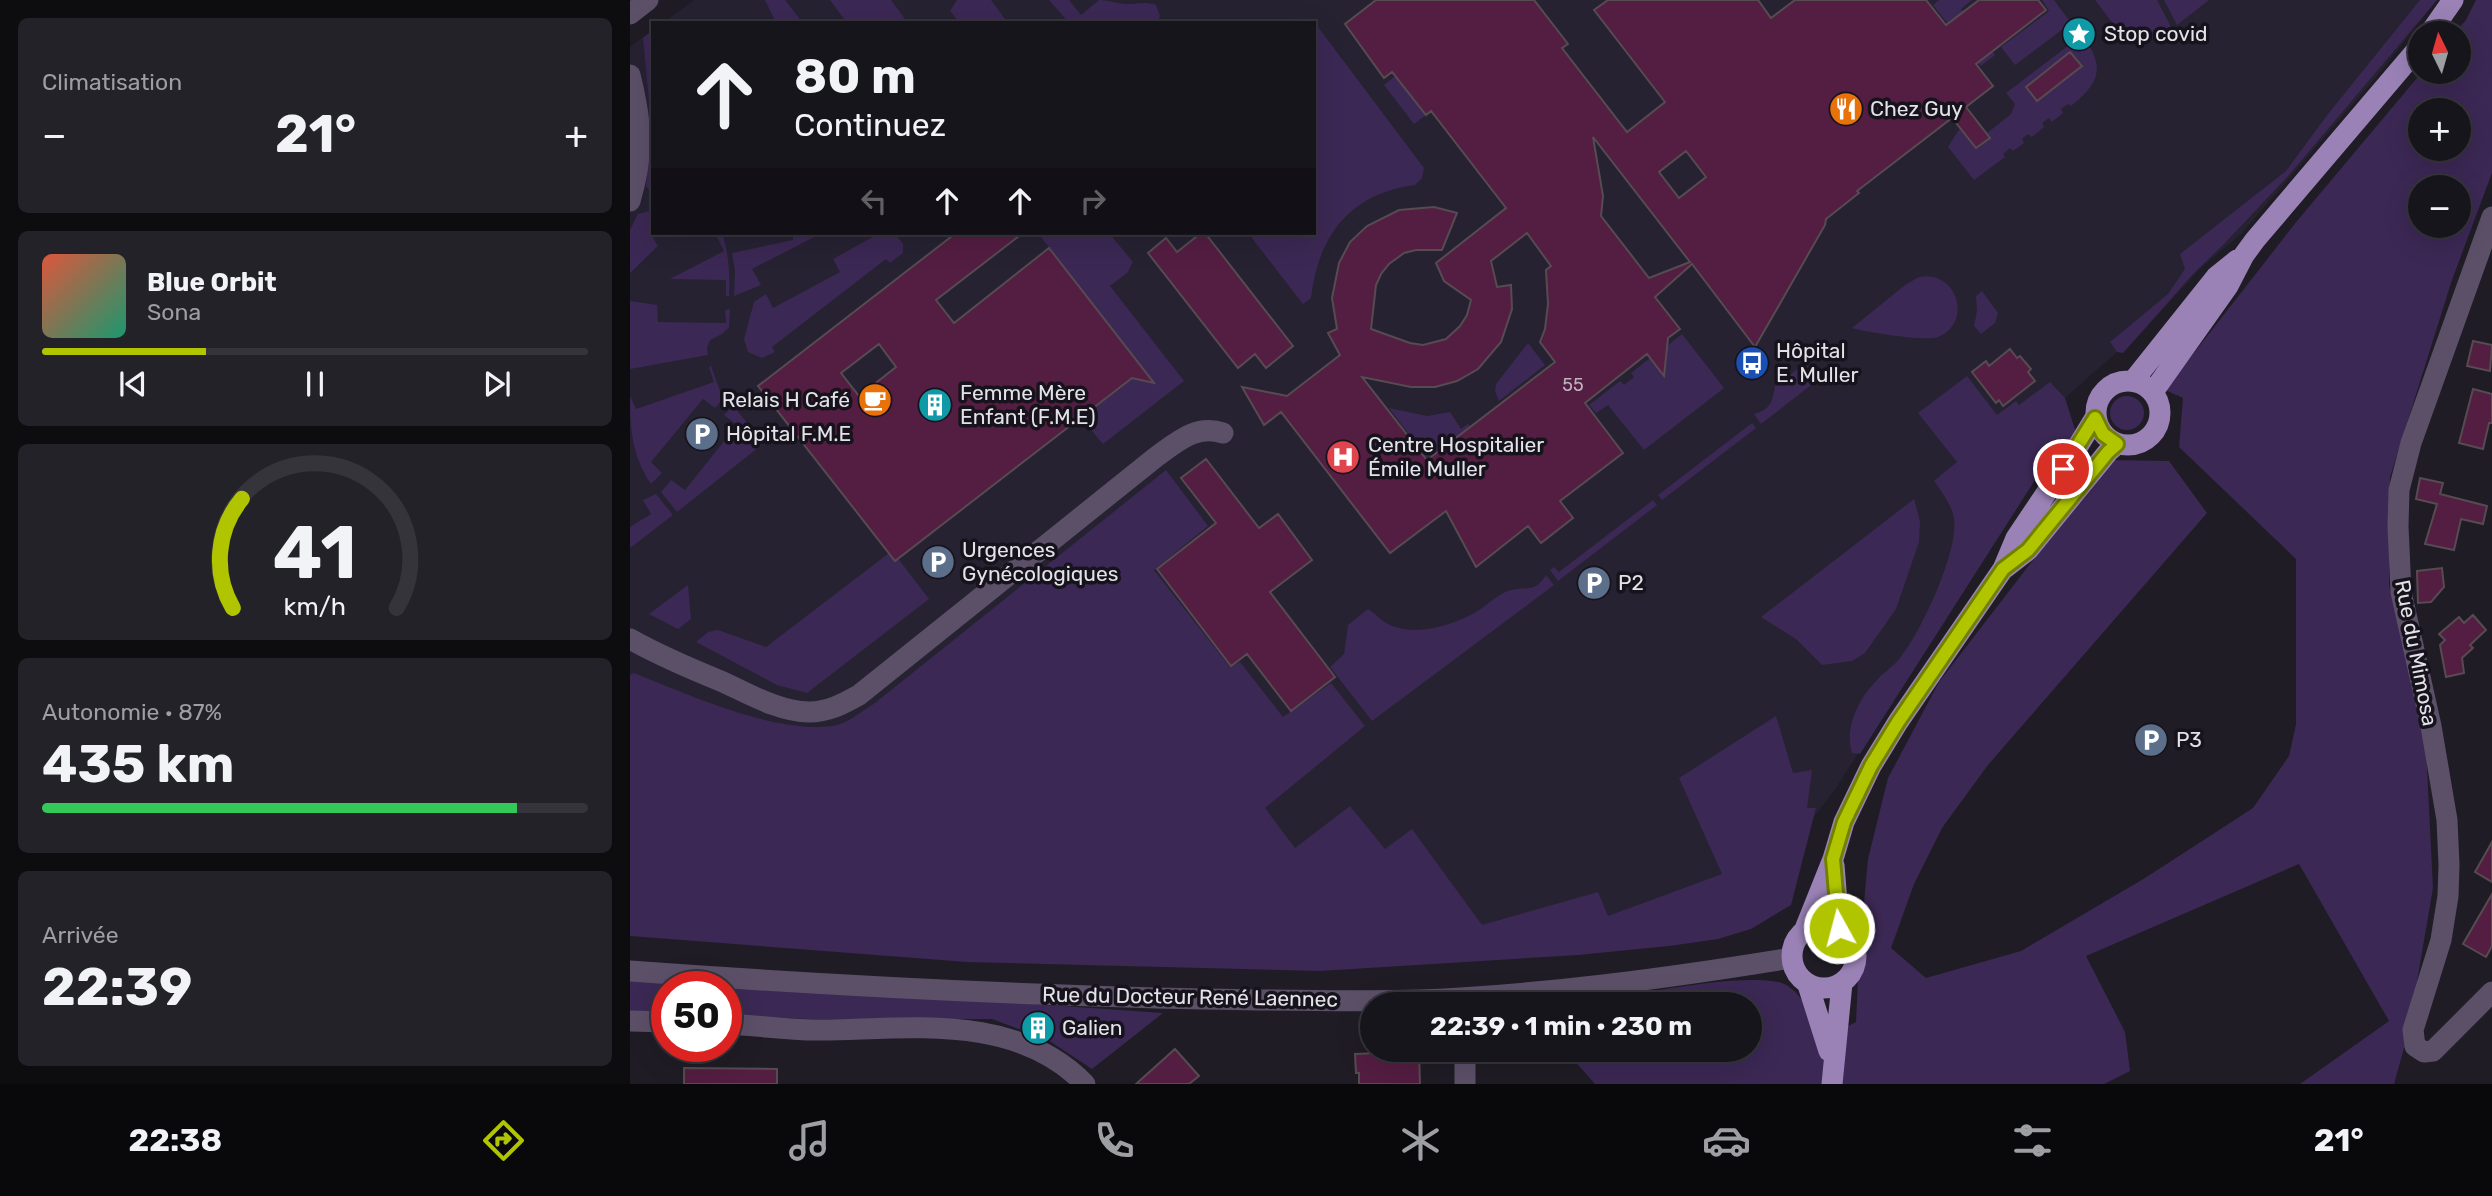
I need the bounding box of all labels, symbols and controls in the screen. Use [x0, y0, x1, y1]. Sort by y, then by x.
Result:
place icon: Stop covid [2060, 15, 2098, 53]
place label: Stop covid [2104, 21, 2207, 46]
north arrow [2408, 21, 2471, 84]
map controls [2408, 21, 2471, 238]
text: 80 m [794, 47, 916, 105]
icon: ahead [679, 49, 770, 140]
text: Climatisation [42, 68, 182, 96]
restaurant icon: Chez Guy [1827, 90, 1865, 128]
place label: Chez Guy [1870, 96, 1963, 121]
button: + [2408, 98, 2471, 161]
text: 21° [275, 103, 356, 165]
text: Continuez [794, 106, 946, 144]
text: − [42, 112, 67, 158]
text: + [564, 112, 588, 158]
button: − [2408, 175, 2471, 238]
icon: left [855, 182, 893, 220]
icon: ahead [928, 182, 966, 220]
icon: ahead [1001, 182, 1039, 220]
icon: right [1074, 182, 1112, 220]
text: Blue Orbit [147, 267, 277, 298]
text: Sona [147, 298, 201, 326]
place label: Hôpital E. Muller [1776, 338, 1858, 387]
bus stop icon: Hôpital E. Muller [1733, 344, 1771, 382]
icon: previous [114, 365, 152, 403]
icon: pause [296, 365, 334, 403]
icon: next [478, 365, 516, 403]
house number: 55 [1562, 374, 1584, 396]
place label: Femme Mère Enfant (F.M.E) [960, 380, 1096, 429]
cafe icon: Relais H Café [856, 381, 894, 419]
building icon: Femme Mère Enfant (F.M.E) [916, 386, 954, 424]
place label: Relais H Café [722, 387, 850, 412]
parking icon: Hôpital F.M.E [683, 415, 721, 453]
place label: Hôpital F.M.E [726, 421, 851, 446]
place label: Centre Hospitalier Émile Muller [1368, 432, 1544, 481]
hospital icon: Centre Hospitalier Émile Muller [1324, 438, 1362, 476]
pin [2033, 439, 2093, 499]
icon: arrive [2044, 450, 2082, 488]
text: 41 [273, 510, 357, 596]
place label: Urgences Gynécologiques [962, 537, 1118, 586]
parking icon: Urgences Gynécologiques [919, 543, 957, 581]
parking icon: P2 [1575, 564, 1613, 602]
place label: P2 [1618, 570, 1644, 595]
street label: Rue du Mimosa [2390, 578, 2443, 728]
text: km/h [284, 592, 346, 621]
text: Autonomie · 87% [42, 698, 222, 726]
parking icon: P3 [2132, 721, 2170, 759]
place label: P3 [2176, 727, 2202, 752]
text: 435 km [42, 733, 235, 795]
position arrow [1802, 891, 1876, 965]
text: Arrivée [42, 921, 119, 949]
text: 22:39 [42, 956, 192, 1018]
speed limit sign: 50 [651, 971, 742, 1062]
street label: Rue du Docteur René Laennec [1042, 981, 1338, 1012]
building icon: Galien [1019, 1009, 1057, 1047]
text: 22:39 · 1 min · 230 m [1430, 1011, 1692, 1042]
place label: Galien [1062, 1015, 1123, 1040]
icon: directions [479, 1116, 528, 1165]
icon: music [785, 1116, 834, 1165]
icon: phone [1090, 1116, 1139, 1165]
icon: climate [1396, 1116, 1445, 1165]
icon: car [1702, 1116, 1751, 1165]
icon: filters [2008, 1116, 2057, 1165]
text: 22:38 [128, 1121, 222, 1159]
text: 21° [2314, 1121, 2364, 1159]

